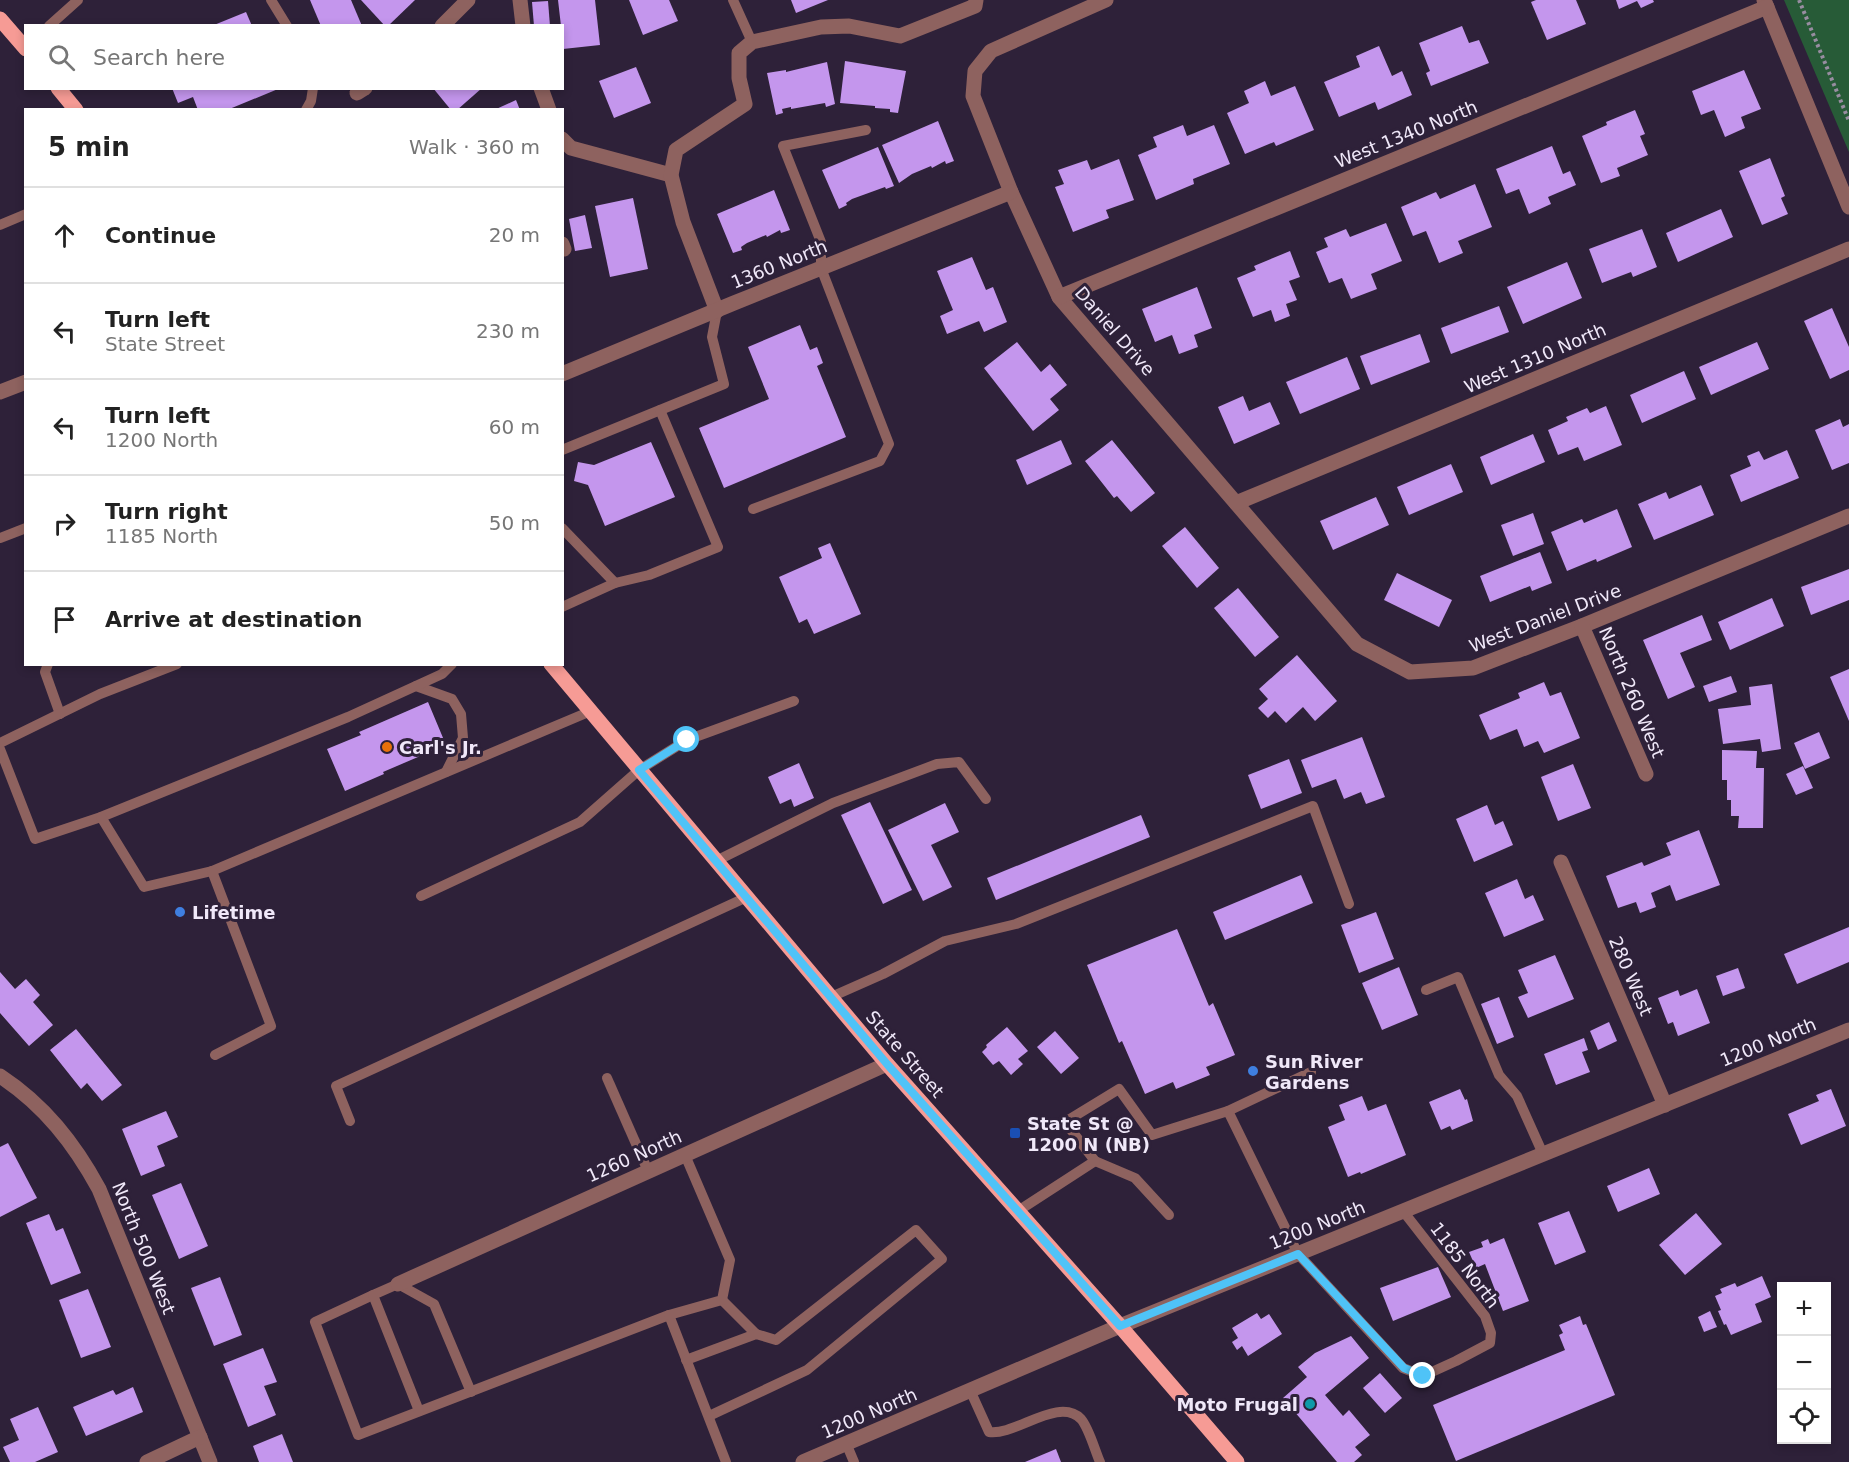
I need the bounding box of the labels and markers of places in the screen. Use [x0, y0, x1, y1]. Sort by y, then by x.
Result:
place label: Carl's Jr. [399, 737, 482, 758]
marker: Carl's Jr. [380, 740, 394, 754]
place label: Lifetime [192, 902, 275, 923]
marker: Lifetime [173, 905, 187, 919]
place label: Sun River Gardens [1265, 1051, 1363, 1093]
marker: Sun River Gardens [1246, 1064, 1260, 1078]
place label: State St @ 1200 N (NB) [1027, 1113, 1150, 1155]
marker: State St @ 1200 N (NB) [1008, 1126, 1022, 1140]
place label: Moto Frugal [1176, 1394, 1298, 1415]
marker: Moto Frugal [1303, 1397, 1317, 1411]

